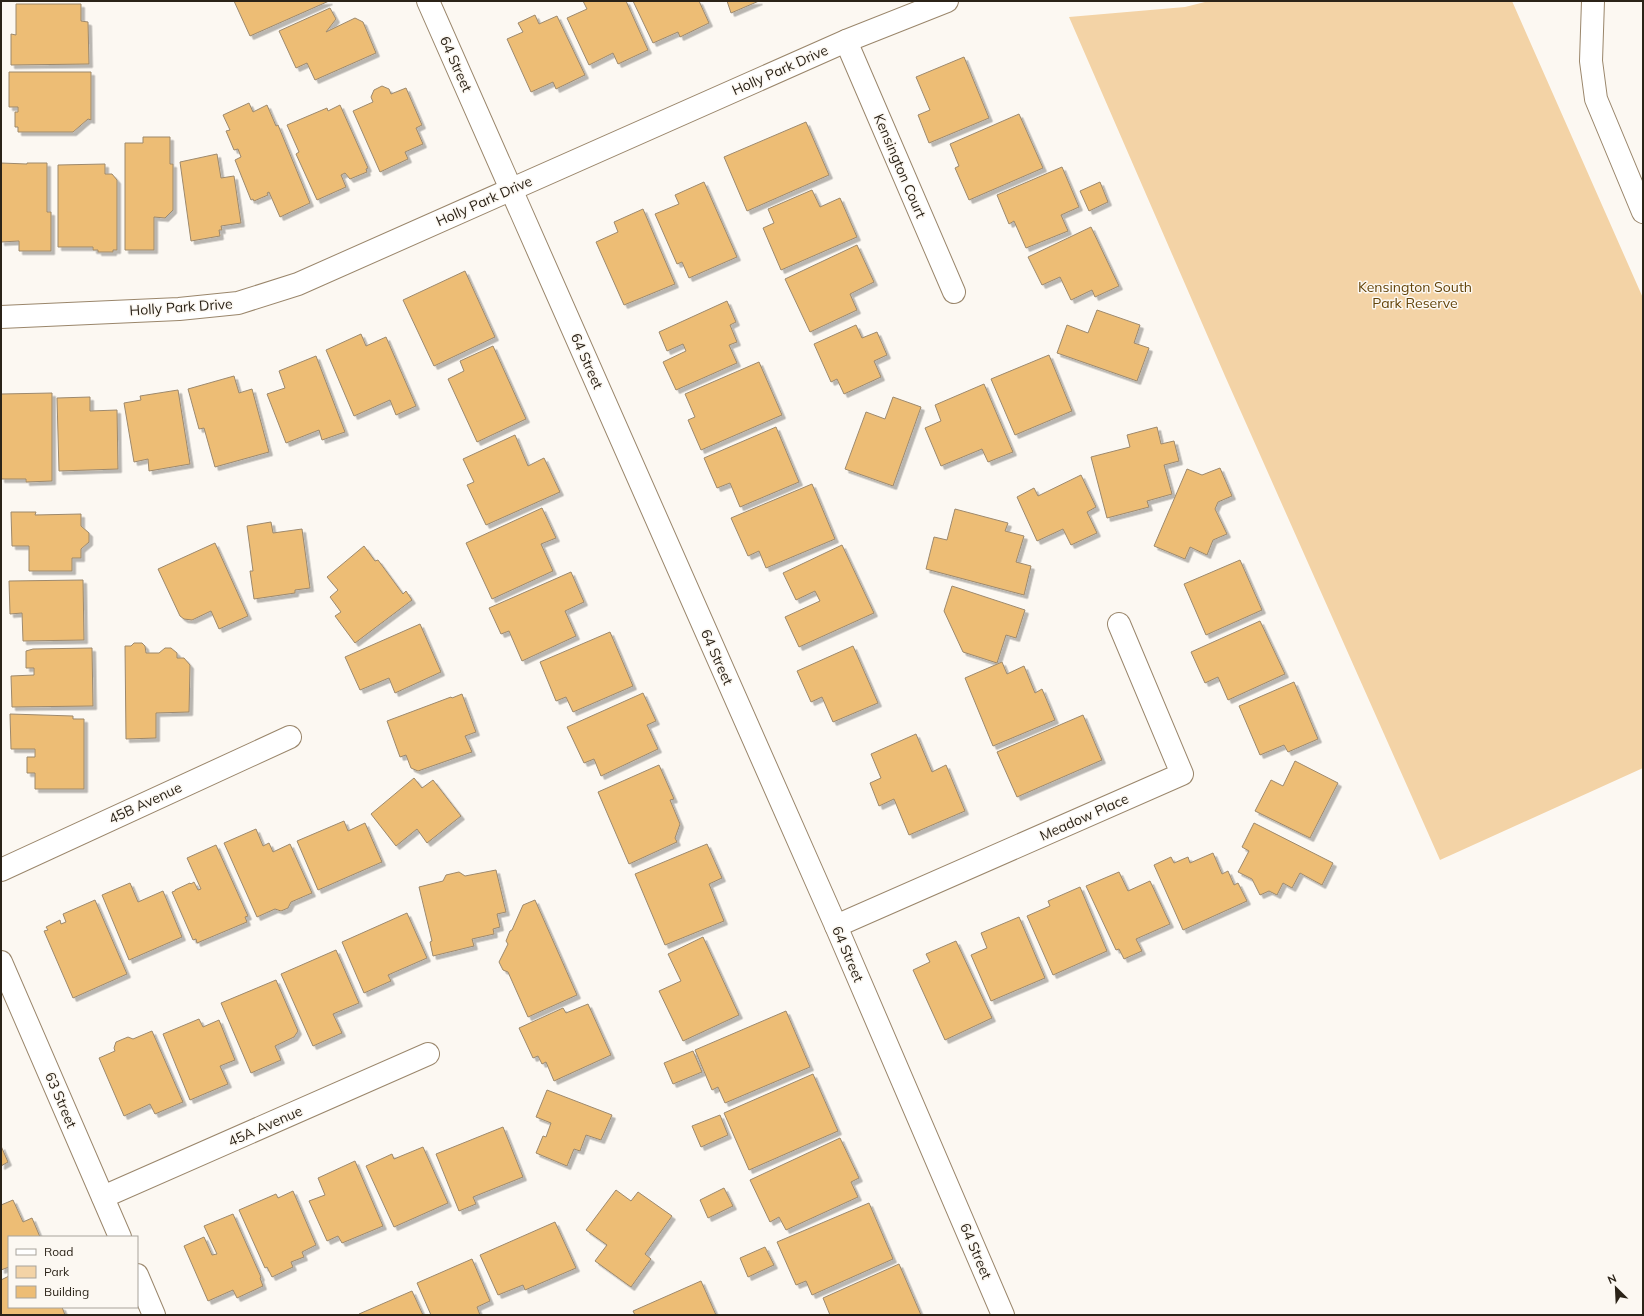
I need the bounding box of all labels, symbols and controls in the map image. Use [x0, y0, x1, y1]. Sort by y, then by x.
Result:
street label: 64 Street [436, 33, 476, 95]
street label: Holly Park Drive [729, 41, 831, 99]
street label: Kensington Court [870, 111, 930, 221]
street label: Holly Park Drive [433, 172, 535, 230]
park label: Kensington South Park Reserve [1358, 278, 1472, 312]
street label: Holly Park Drive [129, 294, 233, 320]
street label: 64 Street [567, 330, 607, 392]
street label: 64 Street [697, 626, 737, 688]
street label: 45B Avenue [106, 778, 184, 828]
street label: Meadow Place [1037, 789, 1131, 845]
street label: 64 Street [828, 923, 868, 985]
street label: 63 Street [41, 1069, 81, 1131]
street label: 45A Avenue [225, 1102, 305, 1150]
street label: 64 Street [956, 1220, 996, 1282]
legend [8, 1236, 138, 1308]
text: Road [44, 1244, 73, 1259]
text: Park [44, 1264, 70, 1279]
north arrow [1596, 1268, 1636, 1308]
text: N [1605, 1271, 1619, 1287]
text: Building [44, 1284, 89, 1299]

